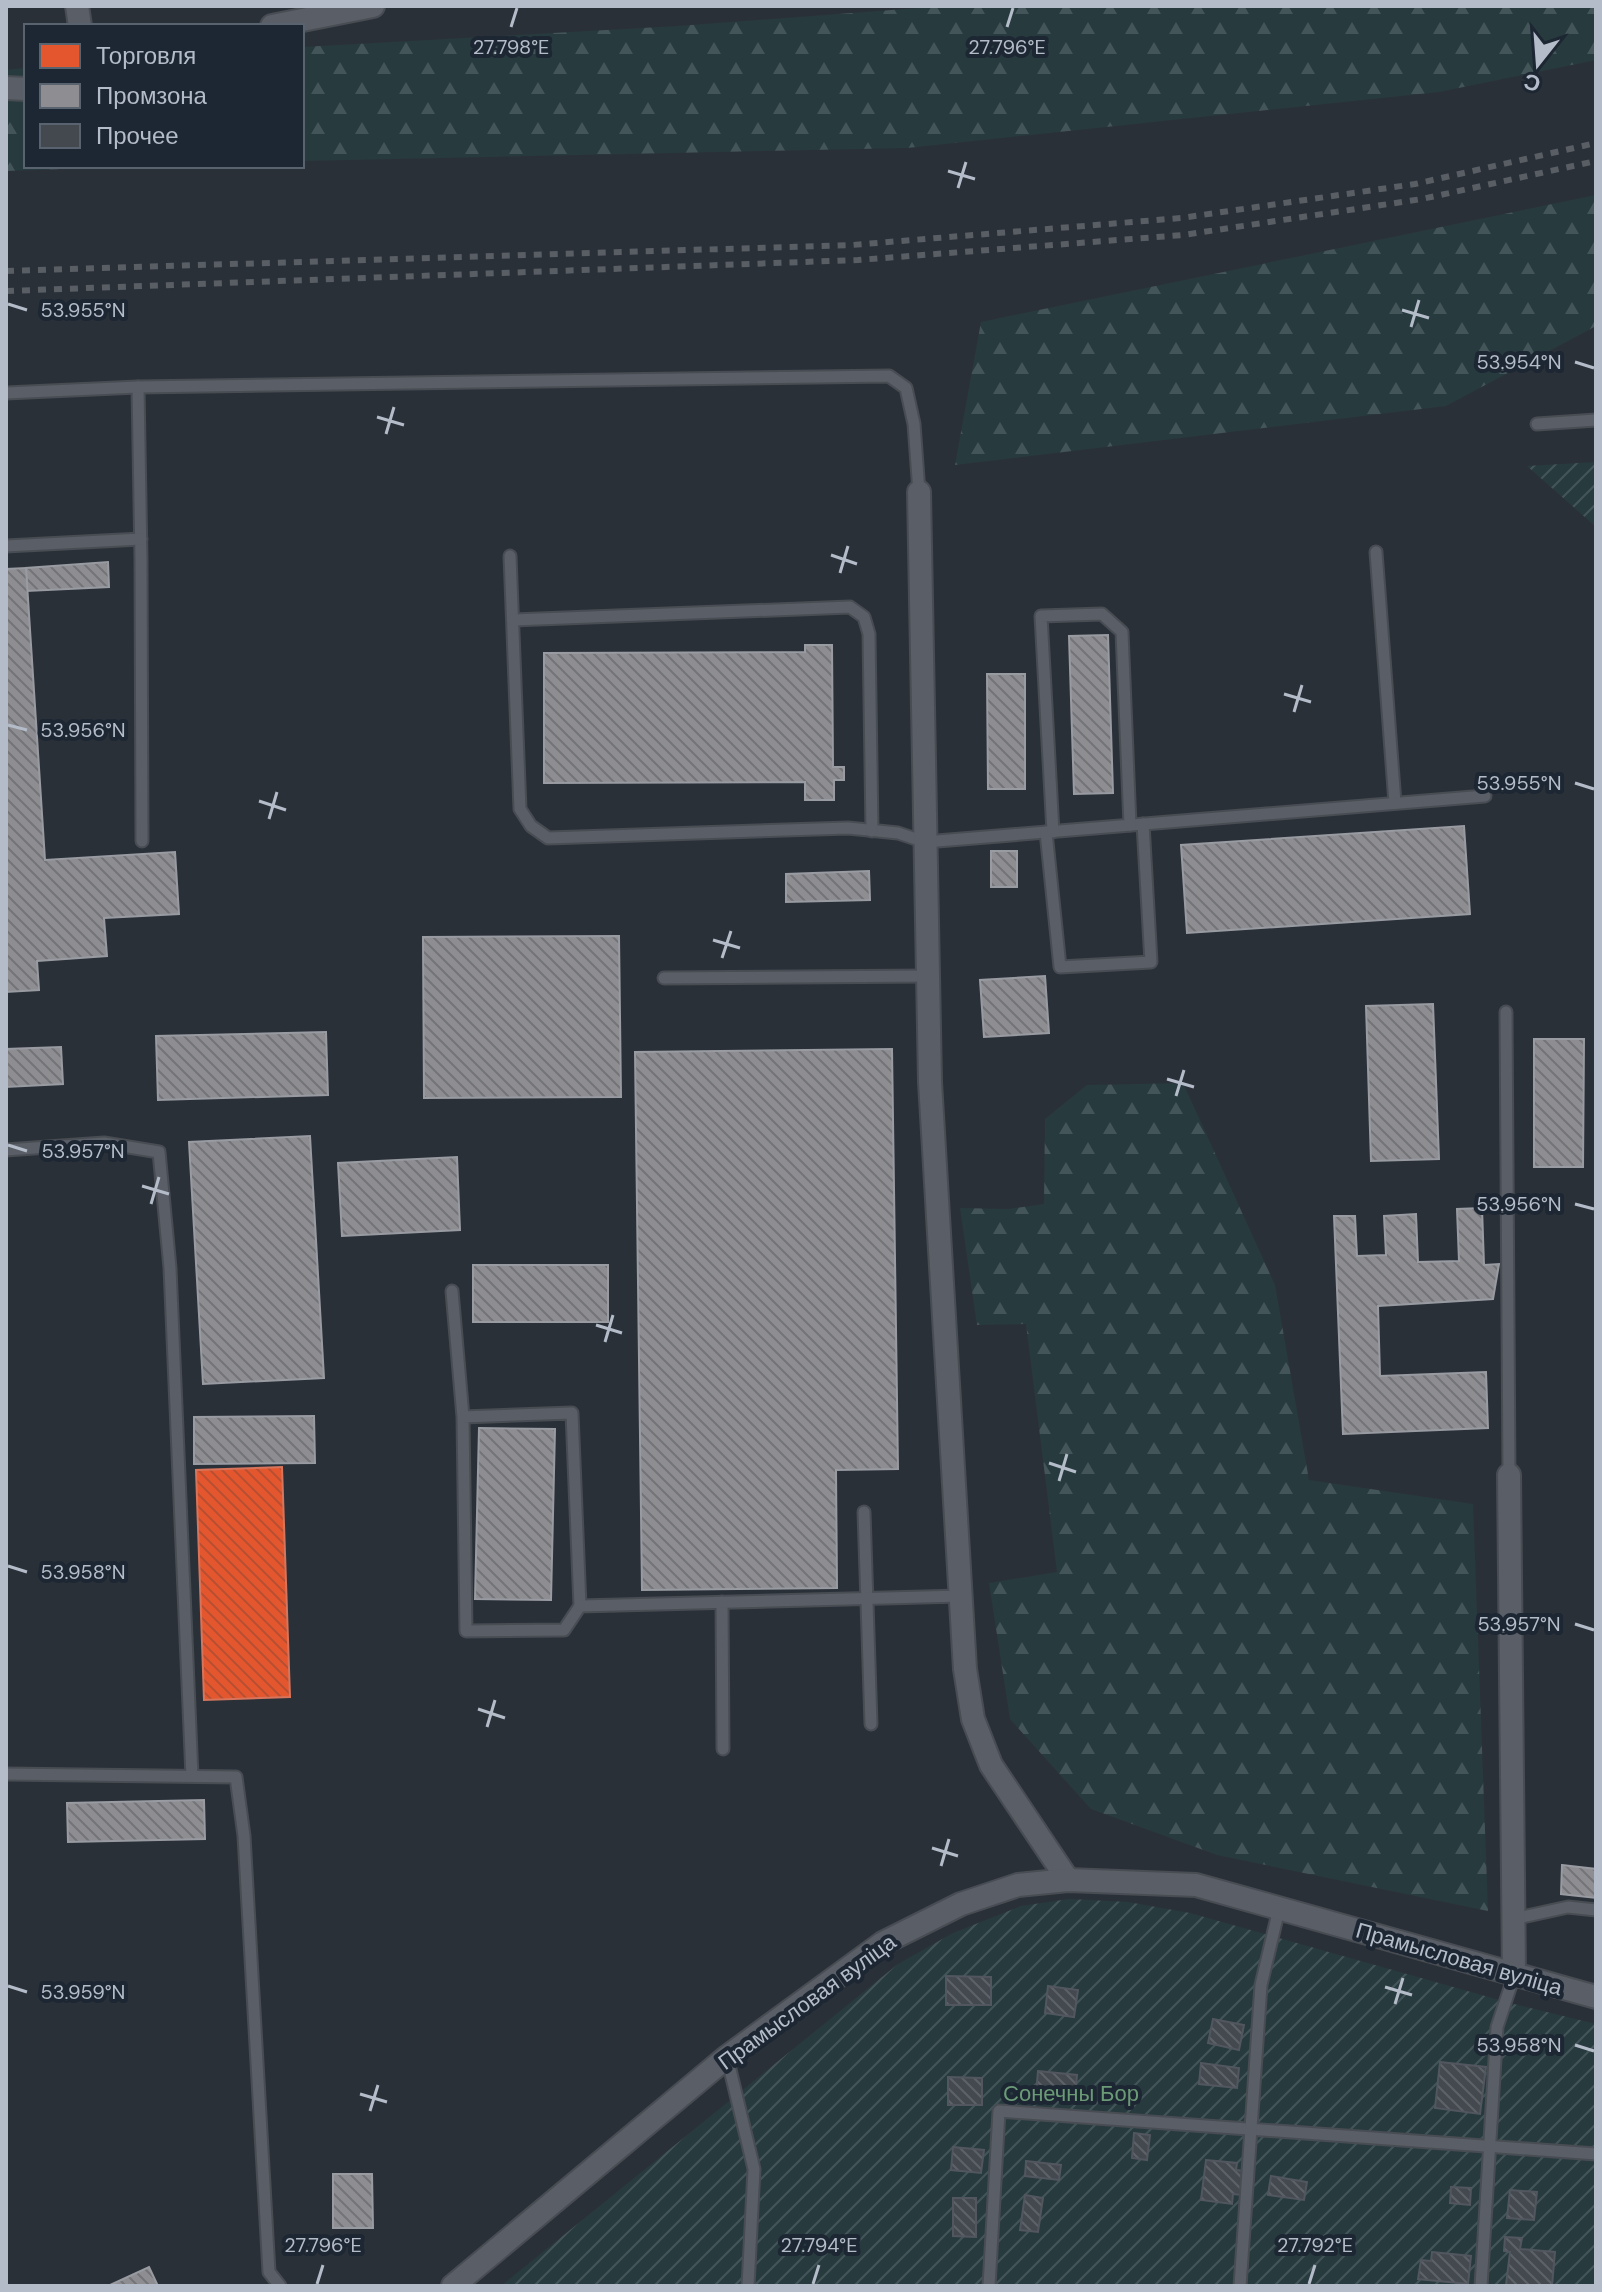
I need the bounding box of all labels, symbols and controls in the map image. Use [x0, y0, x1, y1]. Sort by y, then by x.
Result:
legend [24, 24, 304, 168]
north arrow [1498, 24, 1578, 104]
text: 27.798°E [473, 34, 549, 60]
text: 27.796°E [968, 34, 1046, 60]
text: Торговля [96, 40, 196, 71]
text: С [1520, 66, 1544, 99]
text: Промзона [96, 80, 208, 111]
text: Прочее [96, 120, 179, 151]
text: 53.955°N [40, 297, 126, 323]
text: 53.954°N [1477, 349, 1561, 375]
text: 53.956°N [40, 717, 126, 743]
text: 53.955°N [1476, 770, 1562, 796]
text: 53.957°N [41, 1138, 125, 1164]
text: 53.956°N [1476, 1191, 1562, 1217]
text: 53.958°N [41, 1559, 125, 1585]
text: 53.957°N [1477, 1611, 1561, 1637]
street label: Прамысловая вуліца [1353, 1916, 1566, 2003]
street label: Прамысловая вуліца [712, 1927, 902, 2076]
text: 53.959°N [41, 1979, 125, 2005]
text: 53.958°N [1477, 2032, 1561, 2058]
park label: Сонечны Бор [1003, 2079, 1139, 2108]
text: 27.796°E [284, 2232, 362, 2258]
text: 27.794°E [780, 2232, 858, 2258]
text: 27.792°E [1277, 2232, 1353, 2258]

